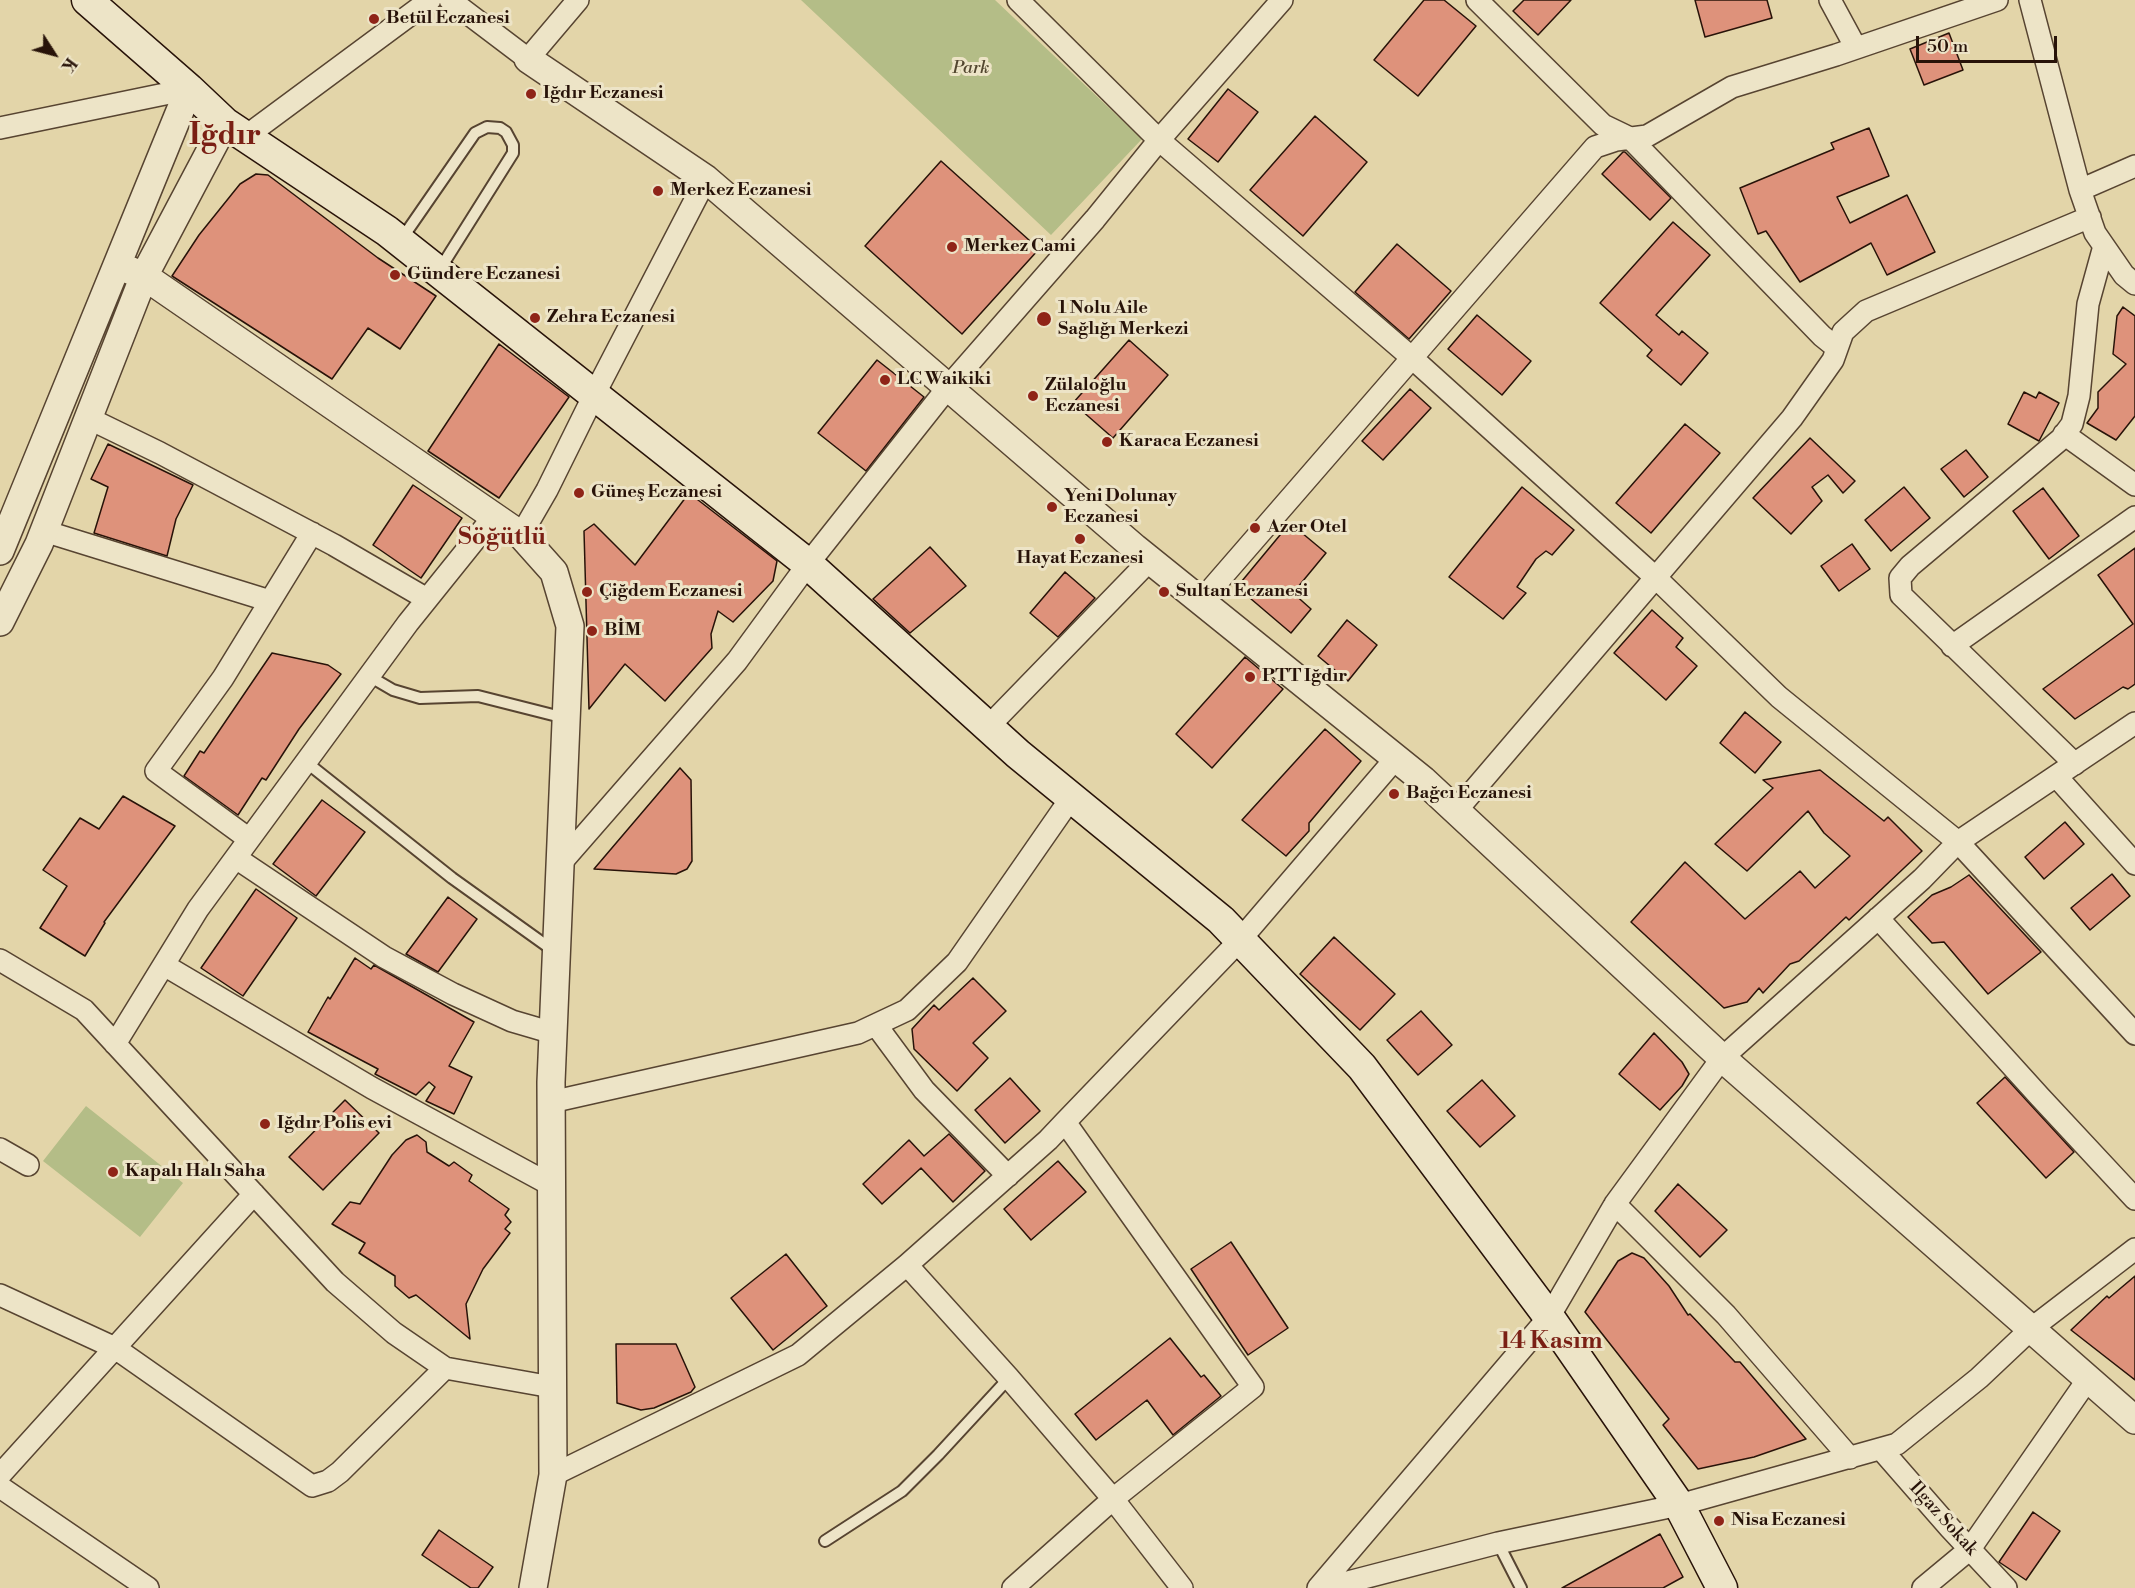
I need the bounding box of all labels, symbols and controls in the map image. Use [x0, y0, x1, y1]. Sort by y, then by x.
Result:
place label: Betül Eczanesi [386, 8, 510, 30]
marker: Betül Eczanesi [367, 12, 381, 26]
north arrow [24, 24, 84, 84]
scale bar [1919, 24, 2060, 62]
text: 50 m [1927, 35, 1968, 58]
text: K [57, 53, 80, 76]
park label: Park [953, 58, 989, 80]
place label: Iğdır Eczanesi [543, 83, 664, 105]
marker: Iğdır Eczanesi [524, 87, 538, 101]
district label: Iğdır [189, 119, 261, 155]
place label: Merkez Eczanesi [670, 180, 811, 202]
marker: Merkez Eczanesi [651, 184, 665, 198]
place label: Merkez Cami [964, 236, 1076, 258]
marker: Merkez Cami [945, 240, 959, 254]
place label: Gündere Eczanesi [407, 264, 560, 286]
marker: Gündere Eczanesi [388, 268, 402, 282]
place label: 1 Nolu Aile Sağlığı Merkezi [1058, 298, 1189, 340]
place label: Zehra Eczanesi [547, 307, 675, 329]
marker: 1 Nolu Aile Sağlığı Merkezi [1035, 310, 1053, 328]
marker: Zehra Eczanesi [528, 311, 542, 325]
place label: LC Waikiki [897, 369, 991, 391]
marker: LC Waikiki [878, 373, 892, 387]
place label: Zülaloğlu Eczanesi [1045, 375, 1127, 418]
marker: Zülaloğlu Eczanesi [1026, 389, 1040, 403]
place label: Karaca Eczanesi [1119, 431, 1259, 453]
marker: Karaca Eczanesi [1100, 435, 1114, 449]
place label: Güneş Eczanesi [591, 482, 722, 504]
marker: Güneş Eczanesi [572, 486, 586, 500]
place label: Yeni Dolunay Eczanesi [1064, 486, 1177, 528]
marker: Yeni Dolunay Eczanesi [1045, 500, 1059, 514]
place label: Azer Otel [1267, 517, 1347, 539]
marker: Azer Otel [1248, 521, 1262, 535]
district label: Söğütlü [458, 524, 546, 552]
marker: Hayat Eczanesi [1073, 532, 1087, 546]
place label: Hayat Eczanesi [1017, 548, 1143, 570]
place label: Çiğdem Eczanesi [599, 581, 742, 603]
place label: Sultan Eczanesi [1176, 581, 1308, 603]
marker: Çiğdem Eczanesi [580, 585, 594, 599]
marker: Sultan Eczanesi [1157, 585, 1171, 599]
place label: BİM [604, 620, 641, 642]
marker: BİM [585, 624, 599, 638]
place label: PTT Iğdır [1262, 666, 1347, 688]
marker: PTT Iğdır [1243, 670, 1257, 684]
place label: Bağcı Eczanesi [1406, 783, 1532, 805]
marker: Bağcı Eczanesi [1387, 787, 1401, 801]
place label: Iğdır Polis evi [277, 1113, 392, 1135]
marker: Iğdır Polis evi [258, 1117, 272, 1131]
place label: Kapalı Halı Saha [125, 1161, 265, 1183]
marker: Kapalı Halı Saha [106, 1165, 120, 1179]
district label: 14 Kasım [1499, 1328, 1603, 1356]
street label: Ilgaz Sokak [1904, 1478, 1982, 1560]
place label: Nisa Eczanesi [1731, 1510, 1846, 1532]
marker: Nisa Eczanesi [1712, 1514, 1726, 1528]

